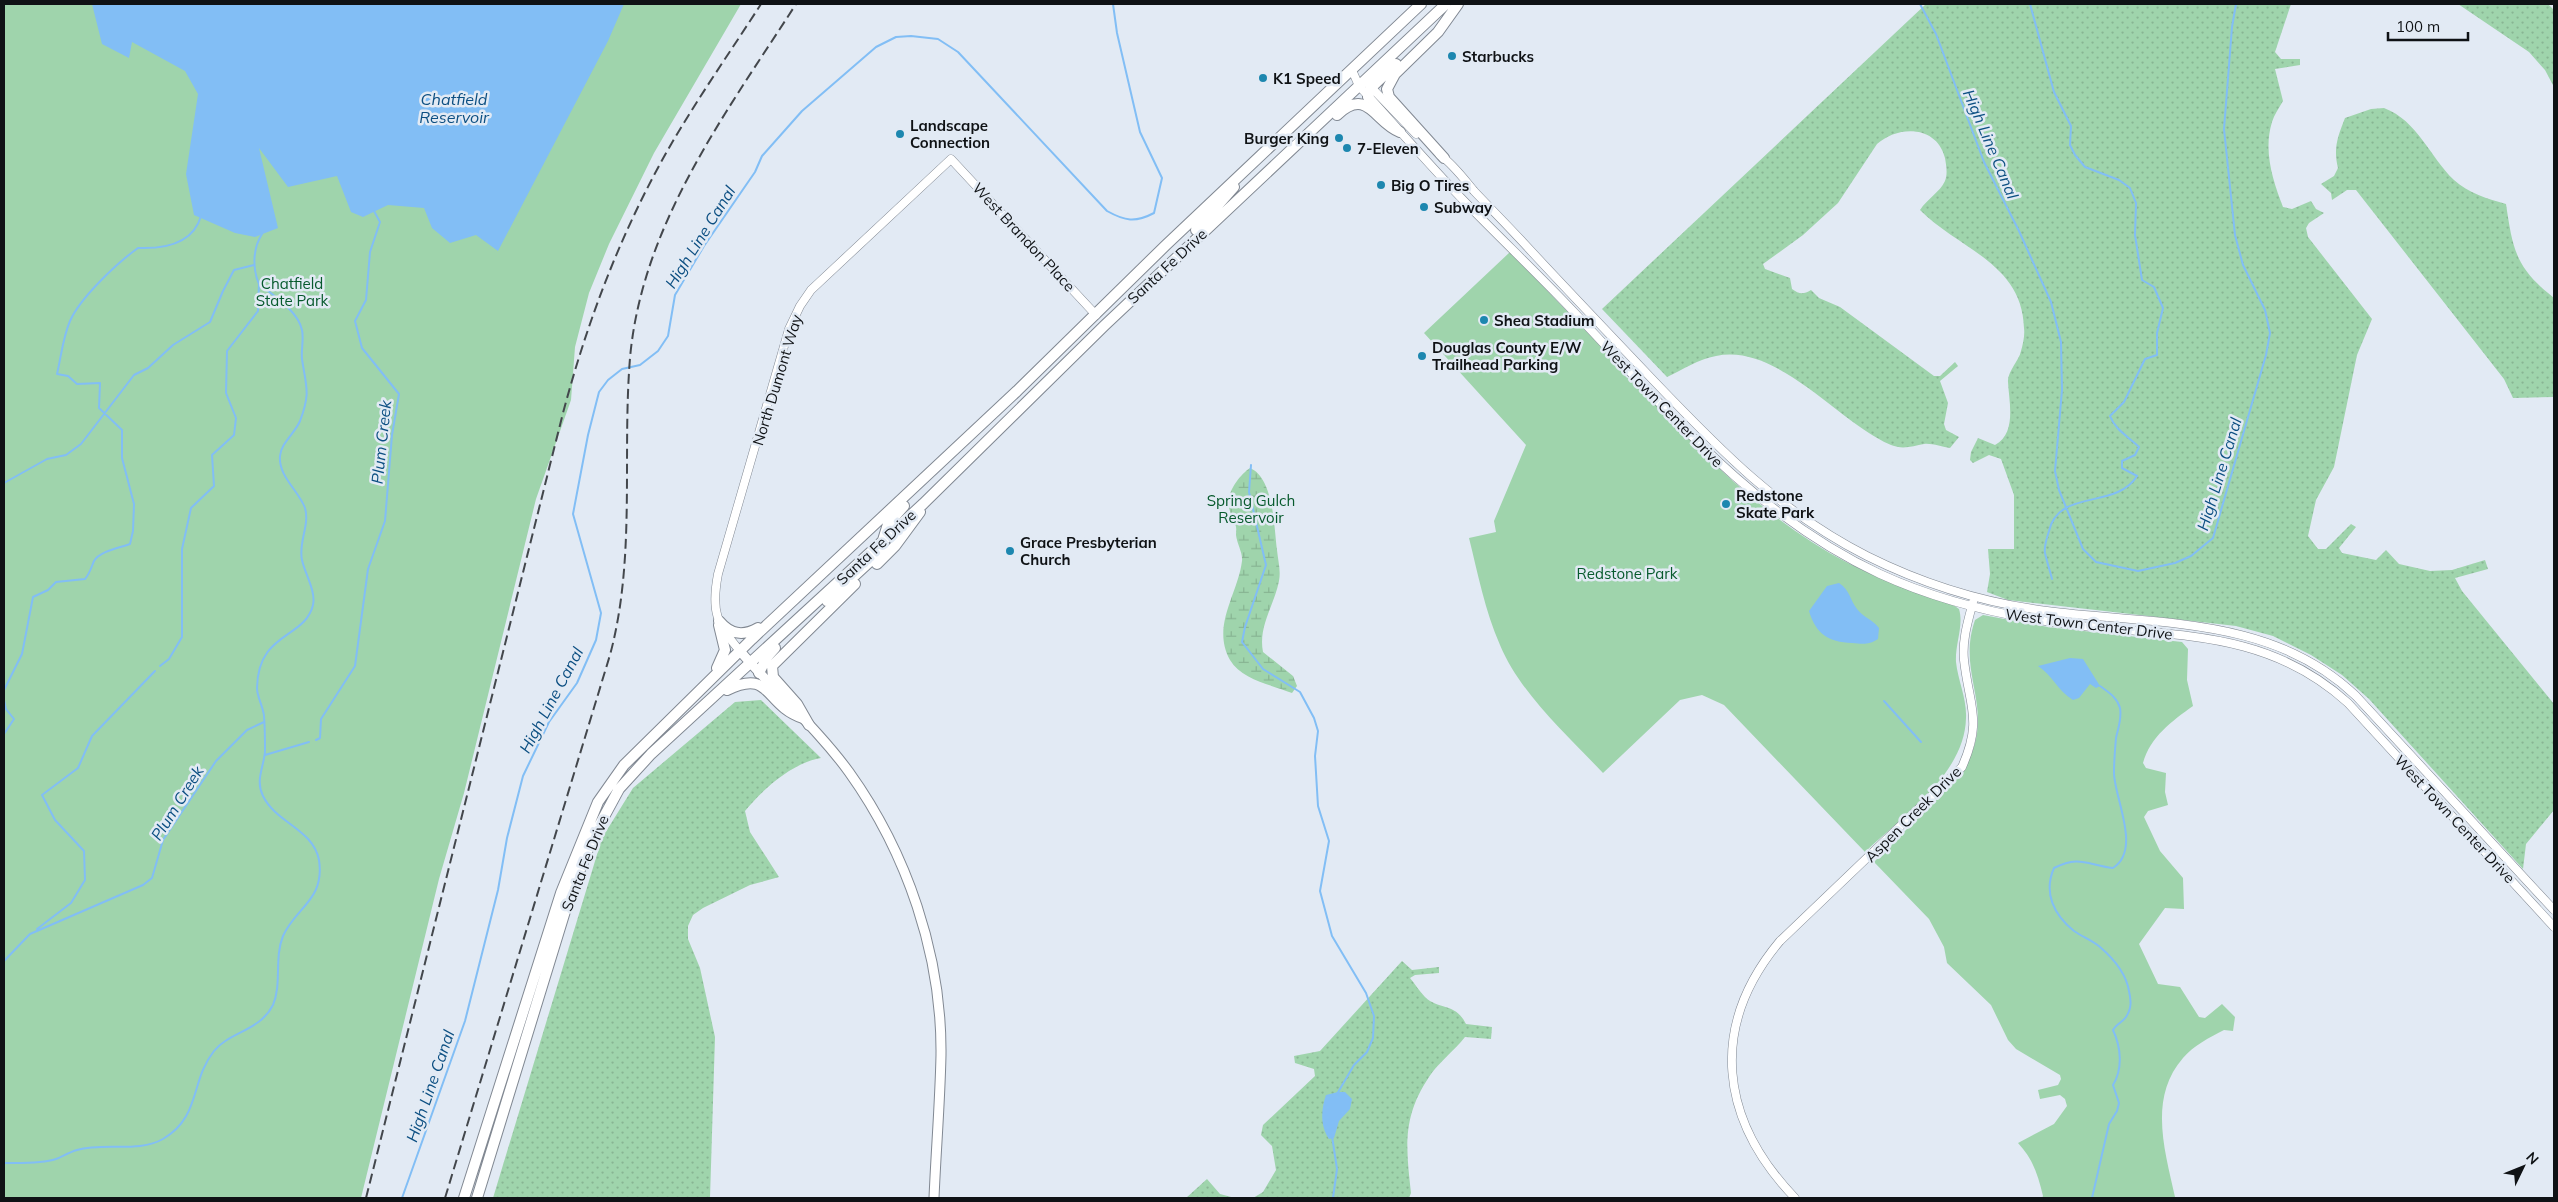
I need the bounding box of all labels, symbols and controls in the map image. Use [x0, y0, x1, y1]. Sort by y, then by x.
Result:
scale bar [2388, 10, 2468, 42]
text: 100 m [2396, 17, 2440, 36]
place label: Starbucks [1462, 47, 1534, 66]
marker: Starbucks [1446, 50, 1458, 62]
place label: K1 Speed [1273, 69, 1341, 88]
marker: K1 Speed [1257, 72, 1269, 84]
water label: High Line Canal [1959, 86, 2023, 202]
water label: Chatfield Reservoir [419, 89, 490, 127]
place label: Landscape Connection [910, 116, 990, 152]
marker: Landscape Connection [894, 128, 906, 140]
place label: Burger King [1244, 129, 1329, 148]
marker: Burger King [1333, 132, 1345, 144]
place label: 7-Eleven [1357, 139, 1419, 158]
marker: 7-Eleven [1341, 142, 1353, 154]
place label: Big O Tires [1391, 176, 1469, 195]
street label: West Brandon Place [969, 179, 1079, 295]
marker: Big O Tires [1375, 179, 1387, 191]
water label: High Line Canal [660, 182, 740, 292]
place label: Subway [1434, 198, 1493, 217]
marker: Subway [1418, 201, 1430, 213]
street label: Santa Fe Drive [1123, 224, 1211, 308]
park label: Chatfield State Park [256, 274, 328, 310]
place label: Shea Stadium [1494, 311, 1595, 330]
street label: North Dumont Way [748, 312, 806, 448]
marker: Shea Stadium [1478, 314, 1490, 326]
street label: West Town Center Drive [1597, 337, 1727, 471]
place label: Douglas County E/W Trailhead Parking [1432, 338, 1582, 374]
marker: Douglas County E/W Trailhead Parking [1416, 350, 1428, 362]
water label: Plum Creek [367, 398, 395, 485]
water label: High Line Canal [2192, 415, 2246, 533]
place label: Redstone Skate Park [1736, 486, 1815, 522]
park label: Spring Gulch Reservoir [1207, 491, 1295, 527]
marker: Redstone Skate Park [1720, 498, 1732, 510]
street label: Santa Fe Drive [832, 505, 920, 589]
place label: Grace Presbyterian Church [1020, 533, 1157, 569]
marker: Grace Presbyterian Church [1004, 545, 1016, 557]
park label: Redstone Park [1577, 564, 1678, 583]
street label: West Town Center Drive [2004, 604, 2174, 644]
water label: High Line Canal [515, 643, 587, 756]
street label: West Town Center Drive [2391, 751, 2519, 887]
water label: Plum Creek [146, 761, 208, 844]
street label: Aspen Creek Drive [1861, 762, 1965, 866]
street label: Santa Fe Drive [557, 812, 613, 914]
water label: High Line Canal [401, 1027, 459, 1145]
north arrow [2498, 1142, 2548, 1192]
text: N [2522, 1148, 2543, 1168]

